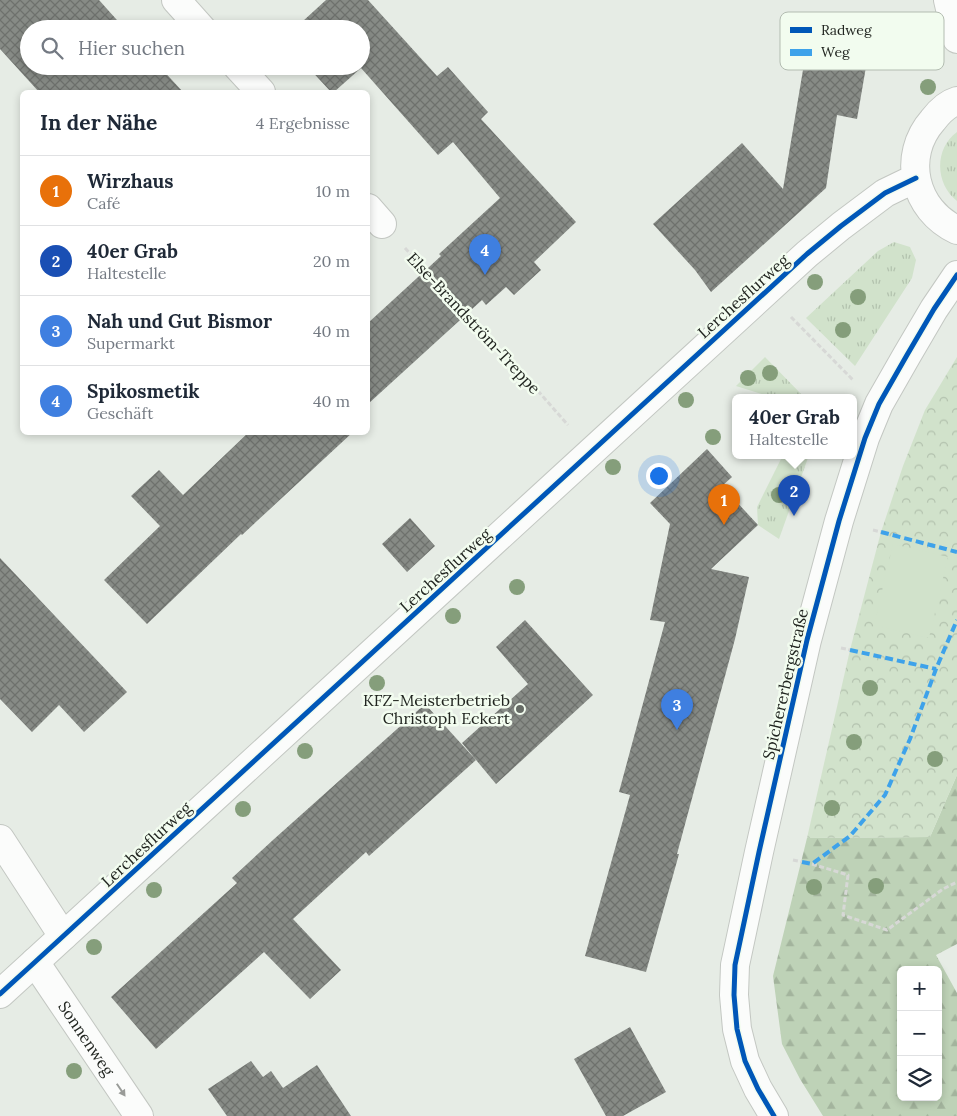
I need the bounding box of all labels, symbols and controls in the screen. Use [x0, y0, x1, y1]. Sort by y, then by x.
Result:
legend [780, 12, 944, 70]
search box [20, 20, 370, 75]
text: Radweg [821, 21, 872, 39]
icon: search [38, 34, 66, 62]
text: Hier suchen [78, 36, 185, 60]
text: Weg [821, 43, 850, 61]
text: In der Nähe [40, 109, 157, 136]
text: 4 Ergebnisse [256, 113, 350, 133]
text: Wirzhaus [87, 169, 174, 193]
text: 1 [53, 181, 59, 201]
text: 10 m [316, 181, 350, 201]
text: Café [87, 193, 120, 213]
pin: 4 [469, 234, 501, 275]
text: 40er Grab [87, 239, 178, 263]
street label: Else-Brandström-Treppe [403, 248, 545, 398]
street label: Lerchesflurweg [693, 249, 794, 342]
text: 2 [52, 251, 60, 271]
text: 20 m [313, 251, 350, 271]
text: Haltestelle [87, 263, 166, 283]
text: Nah und Gut Bismor [87, 309, 272, 333]
text: 3 [52, 321, 60, 341]
text: 40 m [313, 321, 350, 341]
text: Supermarkt [87, 333, 175, 353]
text: Spikosmetik [87, 379, 200, 403]
text: 4 [52, 391, 60, 411]
text: 40 m [313, 391, 350, 411]
popup [732, 394, 857, 459]
text: Geschäft [87, 403, 153, 423]
text: 40er Grab [749, 405, 840, 429]
text: Haltestelle [749, 429, 829, 449]
your location [646, 463, 672, 489]
pin: 2 [778, 475, 810, 516]
pin: 1 [708, 484, 740, 525]
street label: Lerchesflurweg [395, 523, 496, 616]
street label: Spichererbergstraße [758, 606, 812, 761]
pin: 3 [661, 689, 693, 730]
place label: KFZ-Meisterbetrieb Christoph Eckert [363, 690, 511, 728]
marker: KFZ-Meisterbetrieb Christoph Eckert [514, 703, 526, 715]
street label: Lerchesflurweg [97, 796, 196, 891]
map controls [897, 966, 942, 1101]
button: + [897, 966, 942, 1011]
street label: Sonnenweg [54, 997, 120, 1081]
button: − [897, 1011, 942, 1056]
button: layers [897, 1056, 942, 1101]
one-way arrow [116, 1083, 126, 1097]

